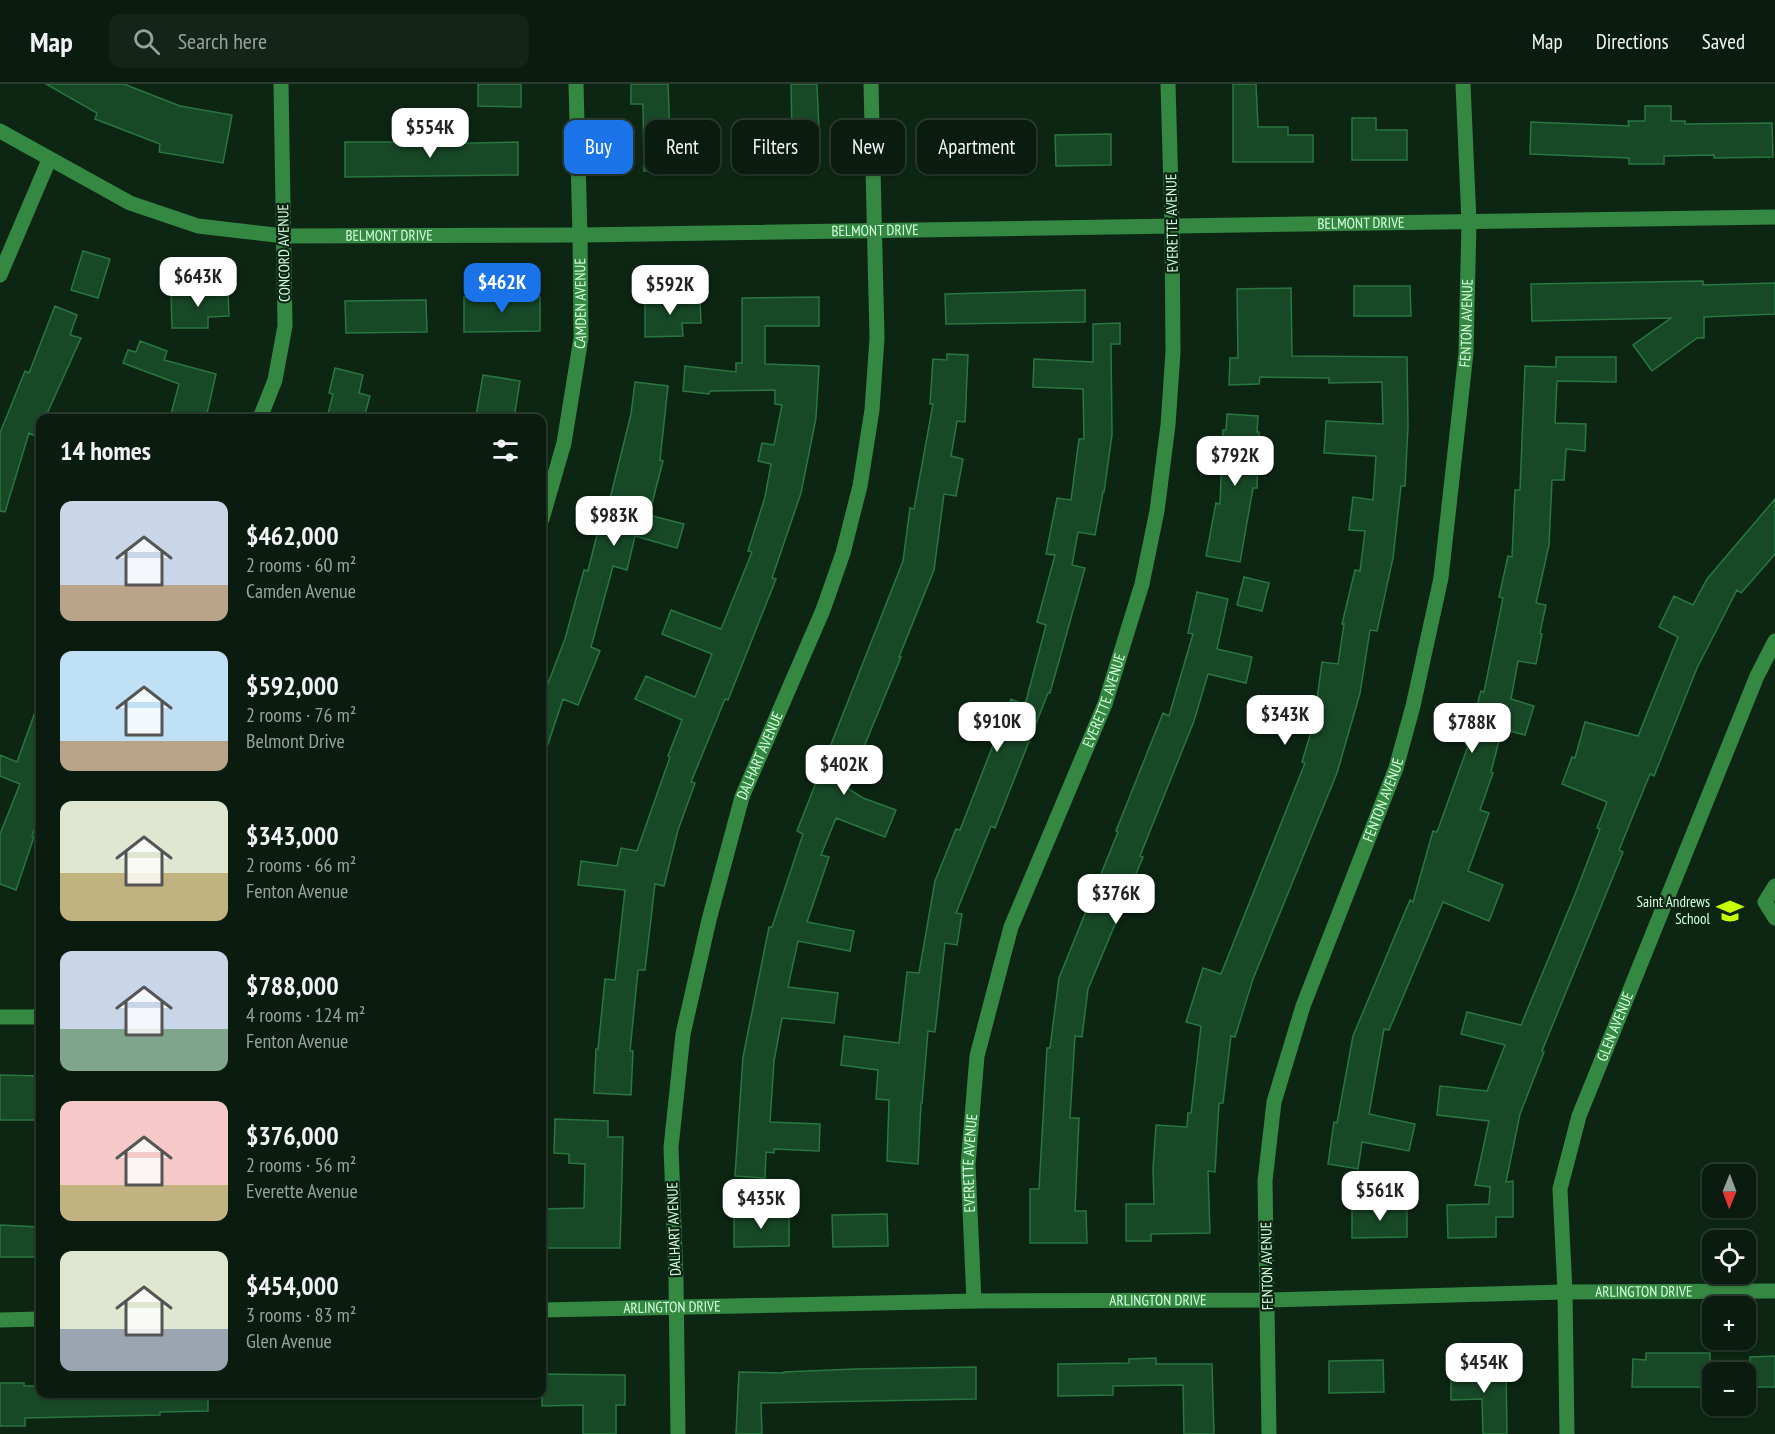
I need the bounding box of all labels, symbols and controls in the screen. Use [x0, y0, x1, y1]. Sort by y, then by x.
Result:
search box [109, 14, 529, 68]
text: Map [30, 23, 73, 60]
icon: search [130, 25, 163, 58]
text: Search here [178, 27, 267, 55]
text: Map [1532, 28, 1563, 55]
text: Directions [1596, 28, 1669, 55]
text: Saved [1702, 28, 1745, 55]
pin: $554K [388, 108, 472, 159]
text: $554K [406, 114, 454, 140]
chip: Buy [564, 120, 633, 174]
chip: Rent [645, 120, 720, 174]
chip: Filters [732, 120, 819, 174]
chip: New [831, 120, 905, 174]
chip: Apartment [917, 120, 1036, 174]
street label: EVERETTE AVENUE [1161, 174, 1182, 272]
street label: CONCORD AVENUE [273, 204, 294, 302]
street label: BELMONT DRIVE [1317, 213, 1405, 233]
street label: BELMONT DRIVE [831, 220, 919, 240]
street label: BELMONT DRIVE [345, 225, 433, 245]
pin: $643K [156, 257, 240, 308]
street label: CAMDEN AVENUE [569, 258, 590, 350]
text: $643K [174, 263, 222, 289]
pin: $462K [460, 263, 544, 314]
pin: $592K [628, 265, 712, 316]
text: $462K [478, 269, 526, 295]
text: $592K [646, 271, 694, 297]
street label: FENTON AVENUE [1454, 279, 1477, 368]
text: 14 homes [60, 434, 151, 467]
icon: filters [489, 434, 522, 467]
pin: $792K [1193, 436, 1277, 487]
text: $792K [1211, 442, 1259, 468]
pin: $983K [572, 496, 656, 547]
text: $983K [590, 502, 638, 528]
text: $462,000 [246, 519, 339, 552]
icon: home [108, 525, 180, 597]
text: 2 rooms · 60 m² [246, 552, 356, 578]
text: Camden Avenue [246, 578, 356, 604]
street label: EVERETTE AVENUE [1078, 651, 1129, 750]
text: $592,000 [246, 669, 339, 702]
icon: home [108, 675, 180, 747]
pin: $343K [1243, 695, 1327, 746]
text: $343K [1261, 701, 1309, 727]
text: 2 rooms · 76 m² [246, 702, 356, 728]
pin: $910K [955, 702, 1039, 753]
pin: $788K [1430, 703, 1514, 754]
text: $910K [973, 708, 1021, 734]
street label: DALHART AVENUE [732, 709, 787, 802]
text: $788K [1448, 709, 1496, 735]
text: Belmont Drive [246, 728, 345, 754]
pin: $402K [802, 745, 886, 796]
text: $402K [820, 751, 868, 777]
street label: FENTON AVENUE [1358, 756, 1407, 844]
text: $343,000 [246, 819, 339, 852]
icon: home [108, 825, 180, 897]
text: 2 rooms · 66 m² [246, 852, 356, 878]
pin: $376K [1074, 874, 1158, 925]
text: Fenton Avenue [246, 878, 348, 904]
text: $376K [1092, 880, 1140, 906]
place label: Saint Andrews School [1637, 892, 1710, 928]
school or university icon: Saint Andrews School [1715, 896, 1745, 926]
text: $788,000 [246, 969, 339, 1002]
icon: home [108, 975, 180, 1047]
street label: GLEN AVENUE [1592, 989, 1637, 1064]
text: 4 rooms · 124 m² [246, 1002, 365, 1028]
text: Fenton Avenue [246, 1028, 348, 1054]
street label: EVERETTE AVENUE [958, 1113, 981, 1213]
text: $376,000 [246, 1119, 339, 1152]
icon: home [108, 1125, 180, 1197]
text: 2 rooms · 56 m² [246, 1152, 356, 1178]
north arrow [1702, 1164, 1756, 1218]
map controls [1702, 1164, 1756, 1416]
pin: $561K [1338, 1171, 1422, 1222]
text: $561K [1356, 1177, 1404, 1203]
text: Everette Avenue [246, 1178, 358, 1204]
pin: $435K [719, 1179, 803, 1230]
street label: DALHART AVENUE [662, 1182, 685, 1276]
text: $435K [737, 1185, 785, 1211]
street label: FENTON AVENUE [1256, 1222, 1277, 1310]
button: locate [1702, 1230, 1756, 1284]
text: $454,000 [246, 1269, 339, 1302]
icon: home [108, 1275, 180, 1347]
street label: ARLINGTON DRIVE [1595, 1281, 1692, 1301]
street label: ARLINGTON DRIVE [1109, 1290, 1207, 1310]
street label: ARLINGTON DRIVE [623, 1296, 721, 1317]
button: + [1702, 1296, 1756, 1350]
text: 3 rooms · 83 m² [246, 1302, 356, 1328]
text: Glen Avenue [246, 1328, 332, 1354]
pin: $454K [1442, 1343, 1526, 1394]
text: $454K [1460, 1349, 1508, 1375]
button: − [1702, 1362, 1756, 1416]

